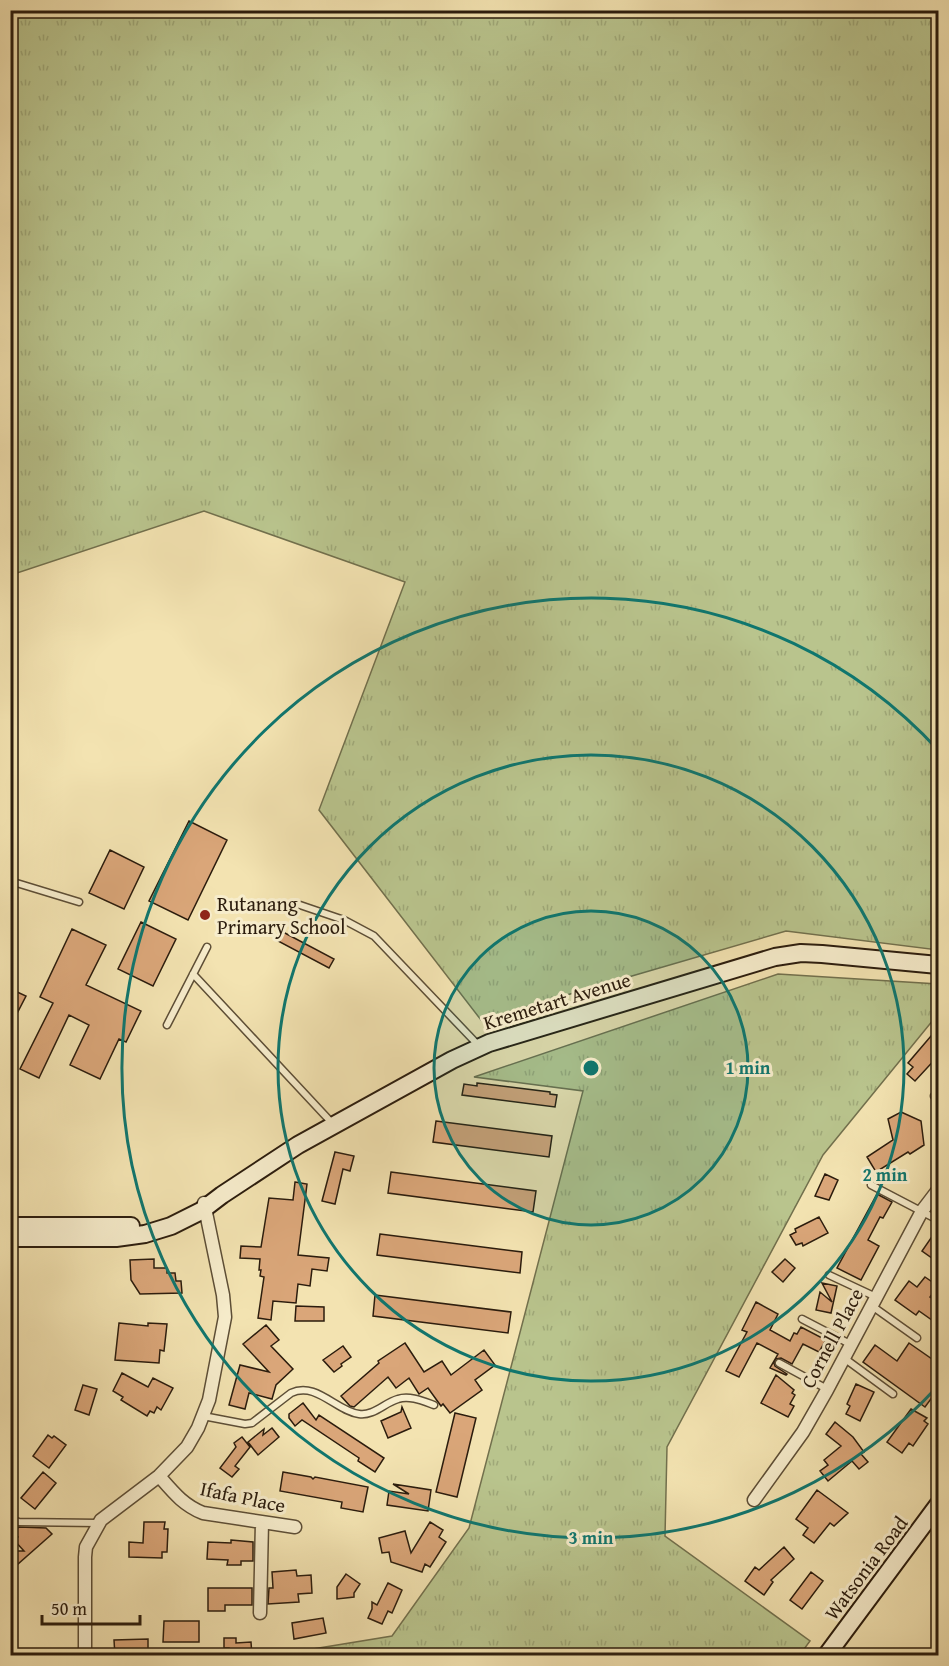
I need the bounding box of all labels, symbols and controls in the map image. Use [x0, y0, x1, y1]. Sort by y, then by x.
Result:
place label: Rutanang Primary School [217, 889, 346, 941]
marker: Rutanang Primary School [198, 908, 212, 922]
street label: Kremetart Avenue [480, 964, 634, 1037]
text: 1 min [726, 1054, 771, 1081]
centre of rings [581, 1058, 601, 1078]
text: 2 min [863, 1161, 908, 1188]
street label: Cornell Place [793, 1283, 870, 1393]
street label: Ifafa Place [198, 1473, 288, 1520]
street label: Watsonia Road [817, 1509, 915, 1626]
text: 3 min [569, 1524, 614, 1551]
scale bar [42, 1588, 140, 1626]
text: 50 m [51, 1595, 87, 1622]

